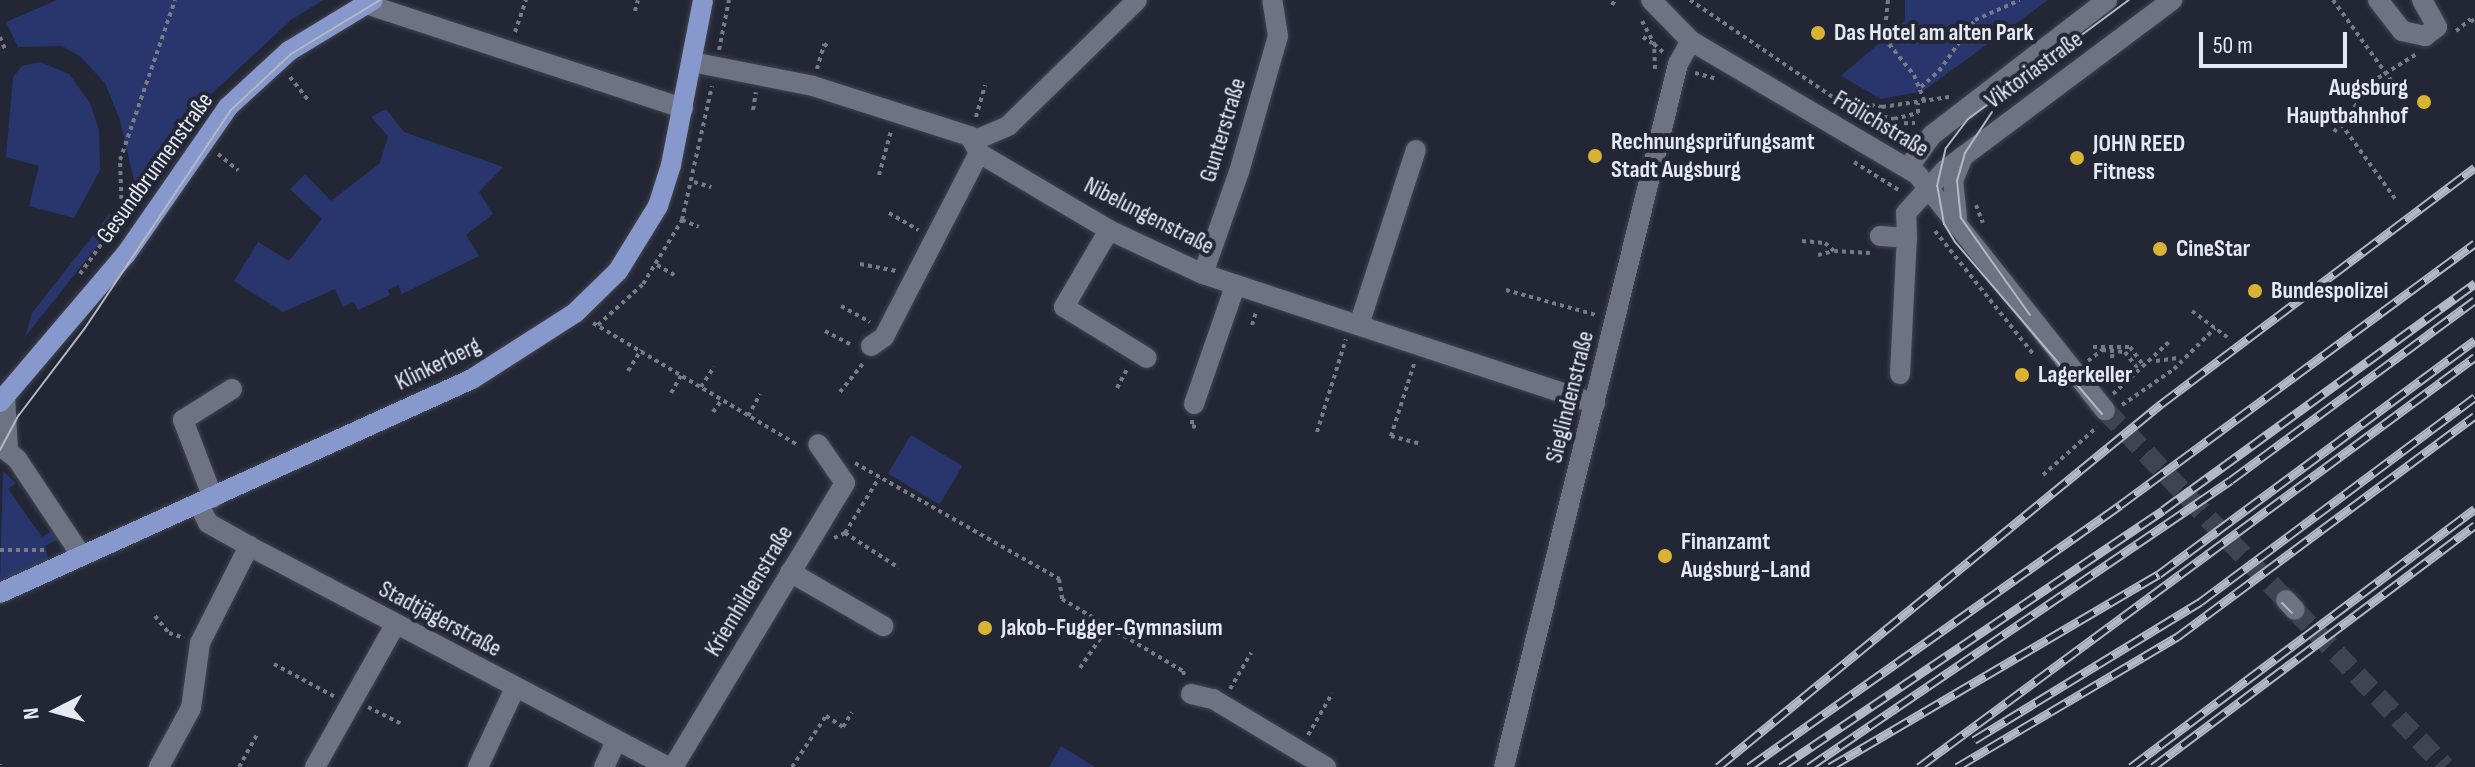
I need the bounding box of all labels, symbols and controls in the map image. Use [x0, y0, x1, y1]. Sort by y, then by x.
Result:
scale bar [2203, 16, 2351, 66]
place label: Das Hotel am alten Park [1834, 19, 2034, 47]
marker: Das Hotel am alten Park [1809, 24, 1827, 42]
street label: Viktoriastraße [1980, 25, 2088, 115]
text: 50 m [2213, 31, 2253, 60]
place label: Augsburg Hauptbahnhof [2286, 74, 2408, 130]
street label: Gunterstraße [1194, 75, 1252, 185]
street label: Frölichstraße [1828, 84, 1934, 164]
street label: Gesundbrunnenstraße [91, 87, 219, 249]
marker: Augsburg Hauptbahnhof [2415, 93, 2433, 111]
place label: Rechnungsprüfungsamt Stadt Augsburg [1611, 128, 1815, 184]
place label: JOHN REED Fitness [2093, 130, 2185, 186]
marker: Rechnungsprüfungsamt Stadt Augsburg [1586, 147, 1604, 165]
marker: JOHN REED Fitness [2068, 149, 2086, 167]
street label: Nibelungenstraße [1079, 171, 1219, 261]
place label: CineStar [2176, 235, 2250, 263]
marker: CineStar [2151, 240, 2169, 258]
place label: Bundespolizei [2271, 277, 2388, 305]
marker: Bundespolizei [2246, 282, 2264, 300]
street label: Sieglindenstraße [1540, 328, 1600, 466]
street label: Klinkerberg [391, 331, 485, 397]
place label: Lagerkeller [2038, 361, 2132, 389]
marker: Lagerkeller [2013, 366, 2031, 384]
street label: Kriemhildenstraße [699, 520, 799, 662]
place label: Finanzamt Augsburg-Land [1681, 528, 1810, 584]
marker: Finanzamt Augsburg-Land [1656, 547, 1674, 565]
street label: Stadtjägerstraße [374, 575, 506, 663]
place label: Jakob-Fugger-Gymnasium [1001, 614, 1223, 642]
marker: Jakob-Fugger-Gymnasium [976, 619, 994, 637]
north arrow [16, 671, 96, 751]
text: N [18, 706, 46, 721]

